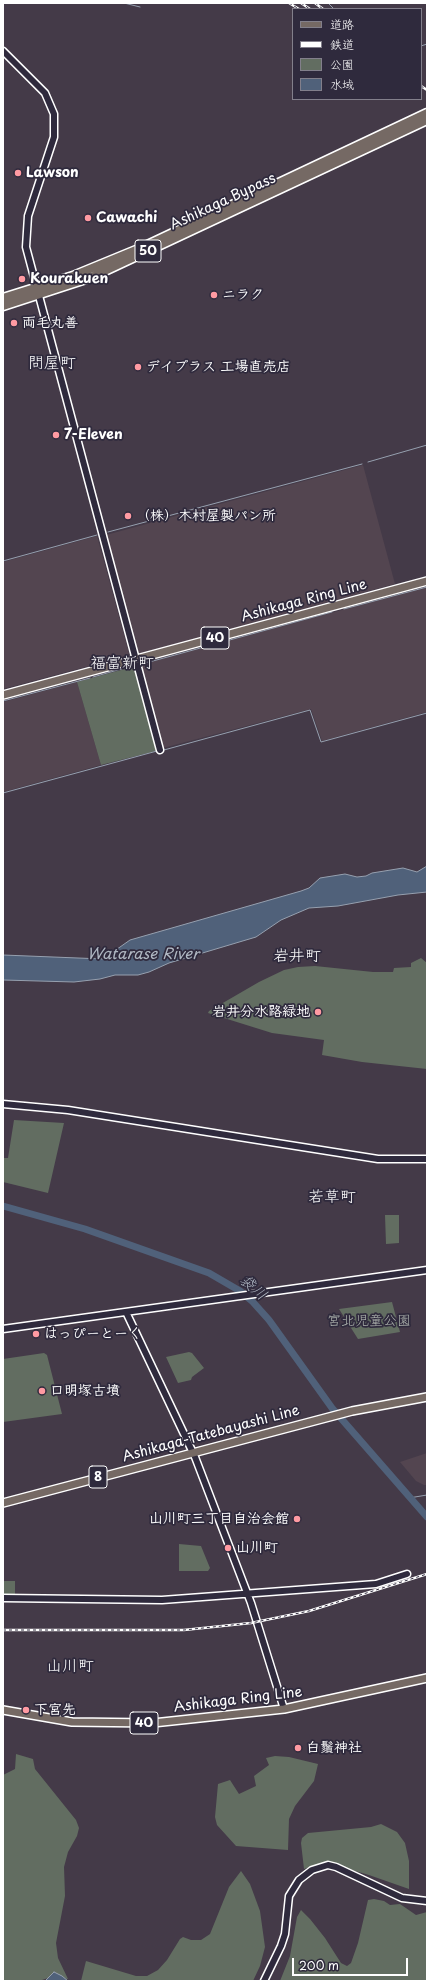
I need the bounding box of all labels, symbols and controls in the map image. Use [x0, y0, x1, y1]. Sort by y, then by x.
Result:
legend [292, 8, 422, 100]
text: 道路 [330, 15, 354, 33]
text: 鉄道 [330, 35, 354, 53]
text: 公園 [330, 55, 354, 73]
text: 水域 [330, 75, 354, 93]
place label: Lawson [26, 165, 79, 181]
marker: Lawson [13, 168, 23, 178]
street label: Ashikaga Bypass [167, 170, 279, 234]
place label: Cawachi [96, 210, 157, 226]
marker: Cawachi [83, 213, 93, 223]
road number: 50 [135, 240, 161, 262]
place label: Kourakuen [30, 271, 108, 287]
marker: Kourakuen [17, 274, 27, 284]
place label: ニラク [222, 287, 264, 303]
marker: ニラク [209, 290, 219, 300]
place label: 両毛丸善 [22, 315, 78, 331]
marker: 両毛丸善 [9, 318, 19, 328]
district label: 問屋町 [28, 354, 76, 374]
place label: デイプラス 工場直売店 [146, 359, 290, 375]
marker: デイプラス 工場直売店 [133, 362, 143, 372]
place label: 7-Eleven [64, 427, 123, 443]
marker: 7-Eleven [51, 430, 61, 440]
place label: （株）木村屋製パン所 [136, 508, 276, 524]
marker: （株）木村屋製パン所 [123, 511, 133, 521]
street label: Ashikaga Ring Line [239, 576, 369, 626]
road number: 40 [201, 627, 229, 649]
district label: 福富新町 [90, 654, 154, 674]
water label: Watarase River [87, 946, 199, 964]
district label: 岩井町 [273, 947, 321, 967]
place label: 岩井分水路緑地 [212, 1004, 310, 1020]
marker: 岩井分水路緑地 [313, 1007, 323, 1017]
district label: 若草町 [308, 1188, 356, 1208]
water label: 袋川 [236, 1271, 270, 1305]
park label: 宮北児童公園 [327, 1313, 411, 1329]
place label: はっぴーとーく [44, 1326, 142, 1342]
marker: はっぴーとーく [31, 1329, 41, 1339]
place label: 口明塚古墳 [50, 1383, 120, 1399]
marker: 口明塚古墳 [37, 1386, 47, 1396]
street label: Ashikaga-Tatebayashi Line [121, 1402, 301, 1466]
road number: 8 [89, 1466, 107, 1488]
place label: 山川町三丁目自治会館 [149, 1511, 289, 1527]
marker: 山川町三丁目自治会館 [292, 1514, 302, 1524]
place label: 山川町 [236, 1540, 278, 1556]
marker: 山川町 [223, 1543, 233, 1553]
district label: 山川町 [46, 1657, 94, 1677]
street label: Ashikaga Ring Line [173, 1684, 303, 1716]
place label: 下宮先 [34, 1702, 76, 1718]
marker: 下宮先 [21, 1705, 31, 1715]
road number: 40 [130, 1712, 158, 1734]
place label: 白鬚神社 [306, 1740, 362, 1756]
marker: 白鬚神社 [293, 1743, 303, 1753]
scale bar [294, 1950, 410, 1976]
text: 200 m [299, 1956, 339, 1974]

